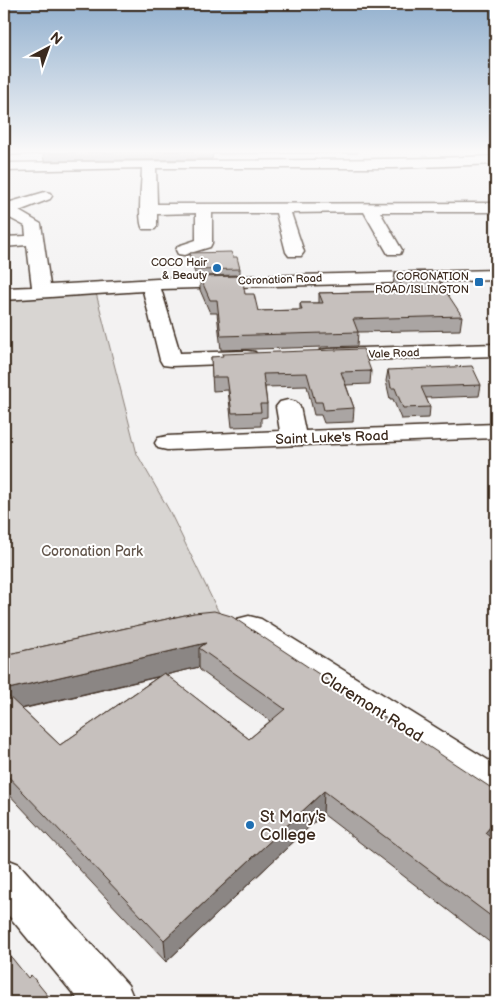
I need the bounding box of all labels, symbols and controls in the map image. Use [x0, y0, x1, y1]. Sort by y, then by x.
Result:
north arrow [22, 22, 72, 72]
text: N [47, 29, 66, 48]
place label: COCO Hair & Beauty [151, 256, 208, 282]
marker: COCO Hair & Beauty [211, 262, 223, 274]
place label: CORONATION ROAD/ISLINGTON [375, 270, 469, 296]
street label: Coronation Road [238, 272, 322, 287]
marker: CORONATION ROAD/ISLINGTON [473, 276, 485, 288]
street label: Vale Road [368, 346, 420, 361]
street label: Saint Luke's Road [275, 427, 389, 448]
park label: Coronation Park [41, 543, 143, 560]
street label: Claremont Road [316, 668, 426, 747]
place label: St Mary's College [260, 808, 326, 845]
marker: St Mary's College [244, 819, 256, 831]

